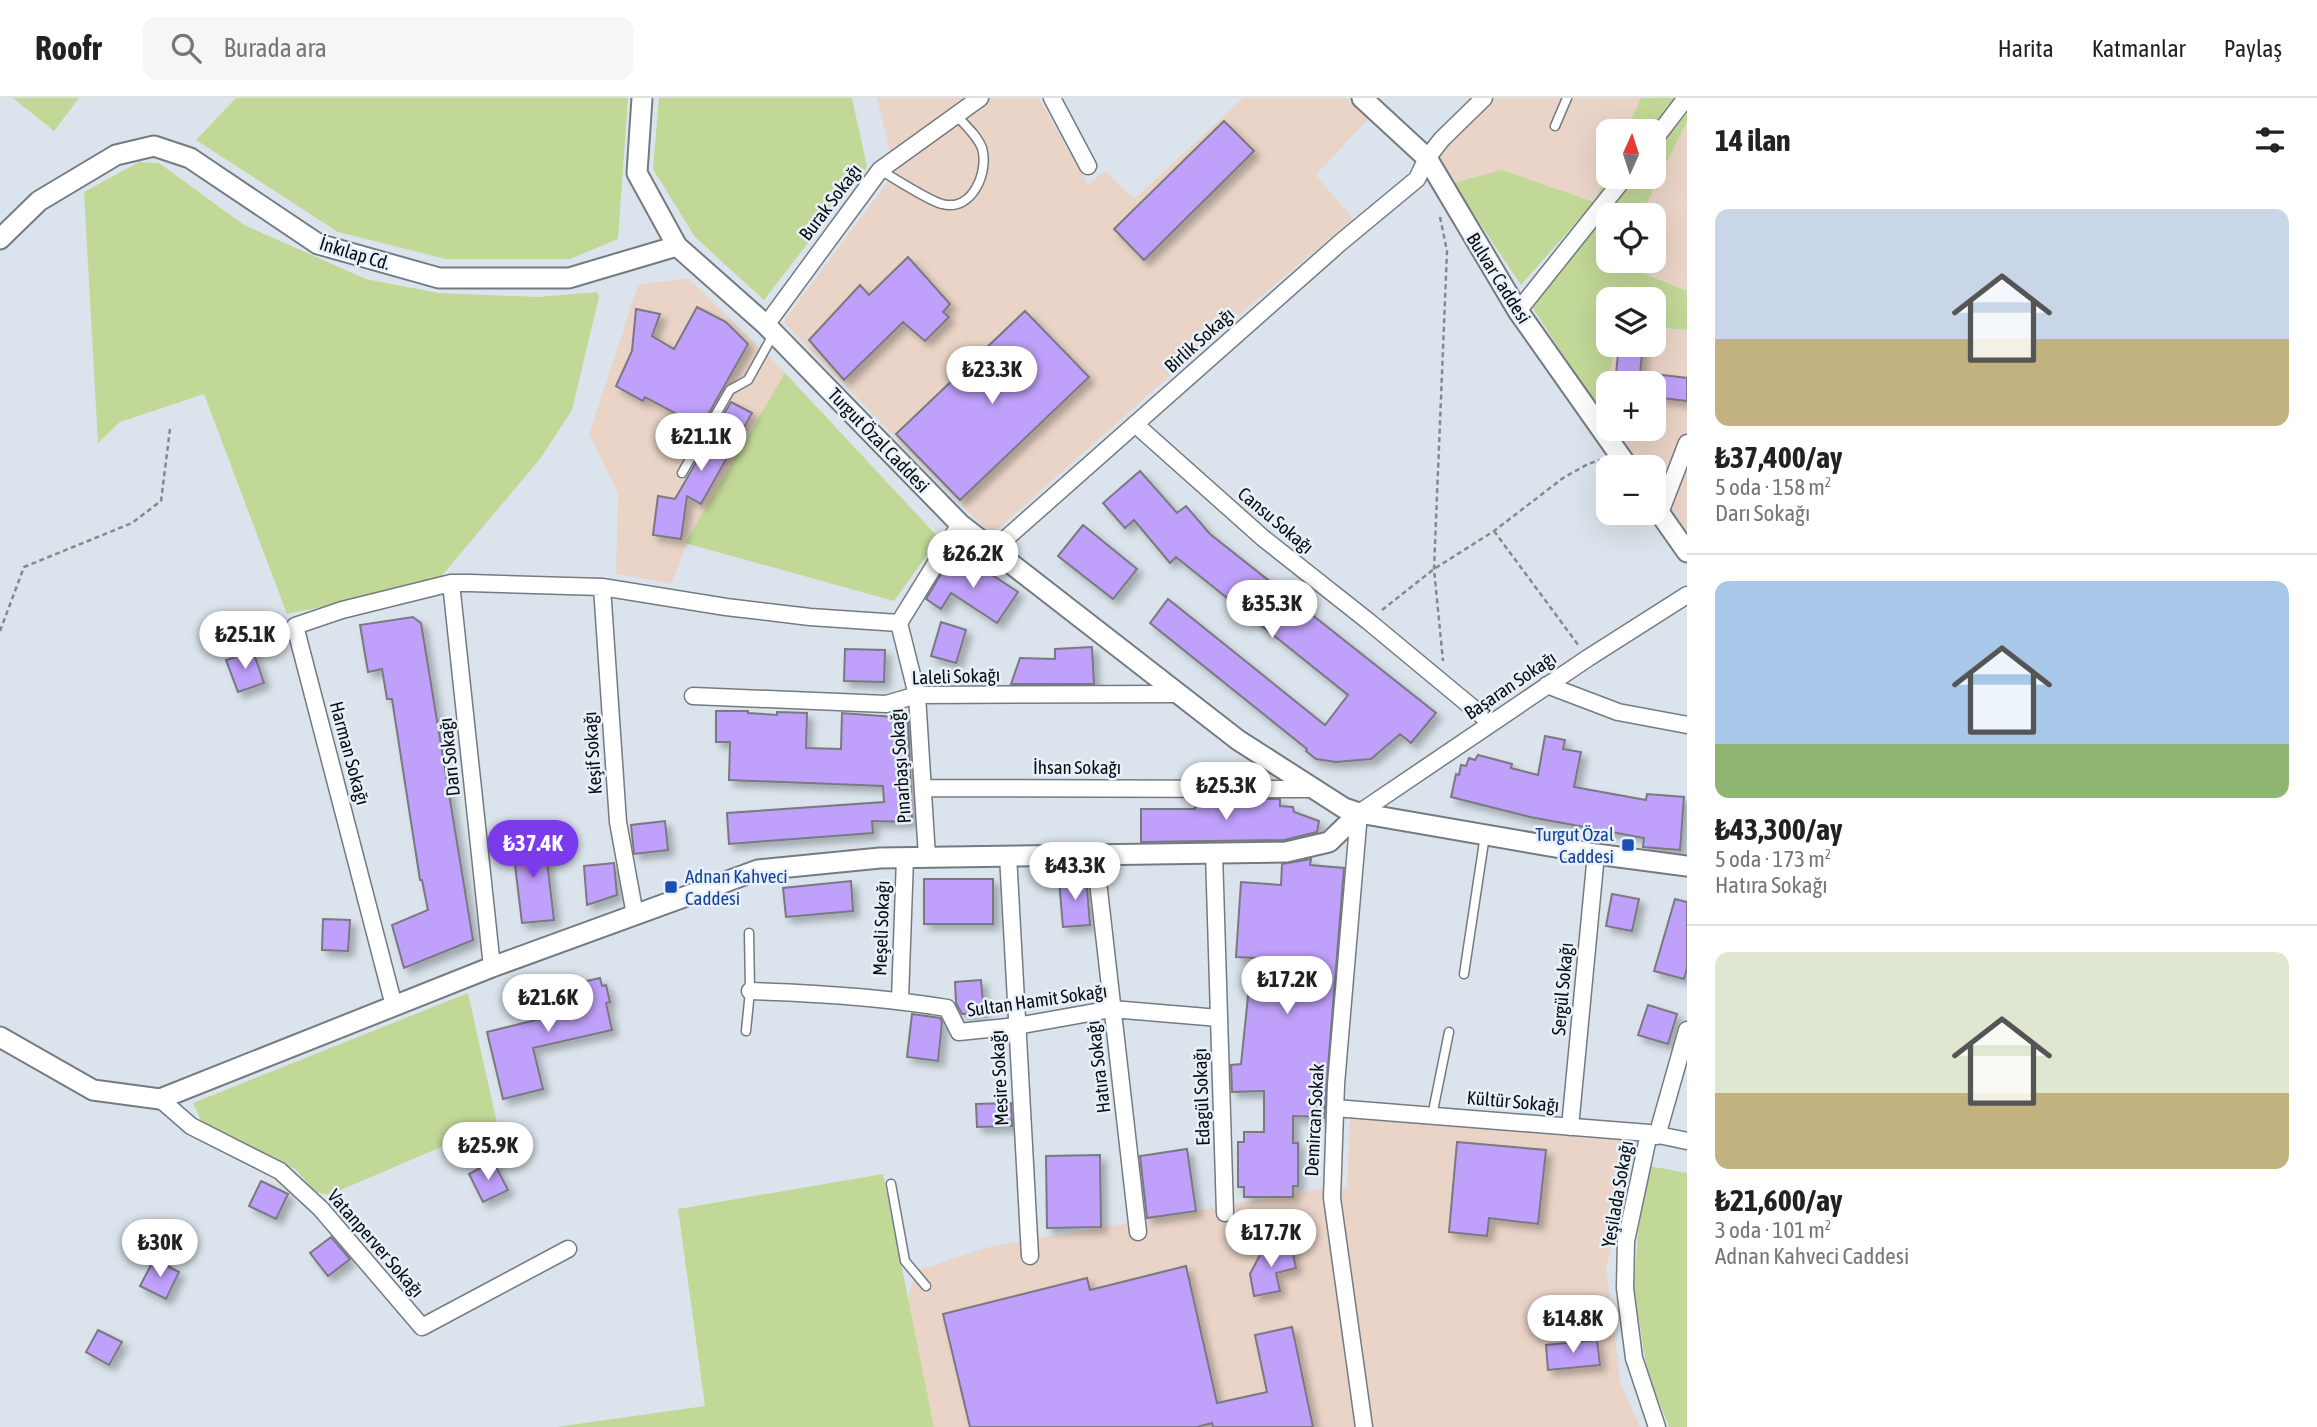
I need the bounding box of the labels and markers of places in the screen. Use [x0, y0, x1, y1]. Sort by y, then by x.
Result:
pin: ₺23.3K [935, 346, 1049, 406]
pin: ₺21.1K [644, 414, 758, 473]
pin: ₺26.2K [916, 531, 1030, 590]
pin: ₺35.3K [1215, 580, 1329, 640]
pin: ₺25.1K [188, 612, 302, 671]
pin: ₺25.3K [1169, 762, 1283, 822]
pin: ₺37.4K [476, 820, 590, 880]
place label: Turgut Özal Caddesi [1535, 823, 1614, 867]
marker: Turgut Özal Caddesi [1620, 837, 1636, 853]
pin: ₺43.3K [1018, 842, 1132, 902]
place label: Adnan Kahveci Caddesi [685, 865, 788, 909]
marker: Adnan Kahveci Caddesi [663, 879, 679, 895]
pin: ₺17.2K [1230, 956, 1344, 1016]
pin: ₺21.6K [491, 974, 605, 1034]
pin: ₺25.9K [431, 1122, 545, 1182]
pin: ₺17.7K [1214, 1210, 1328, 1269]
pin: ₺30K [119, 1220, 201, 1279]
pin: ₺14.8K [1516, 1296, 1630, 1355]

